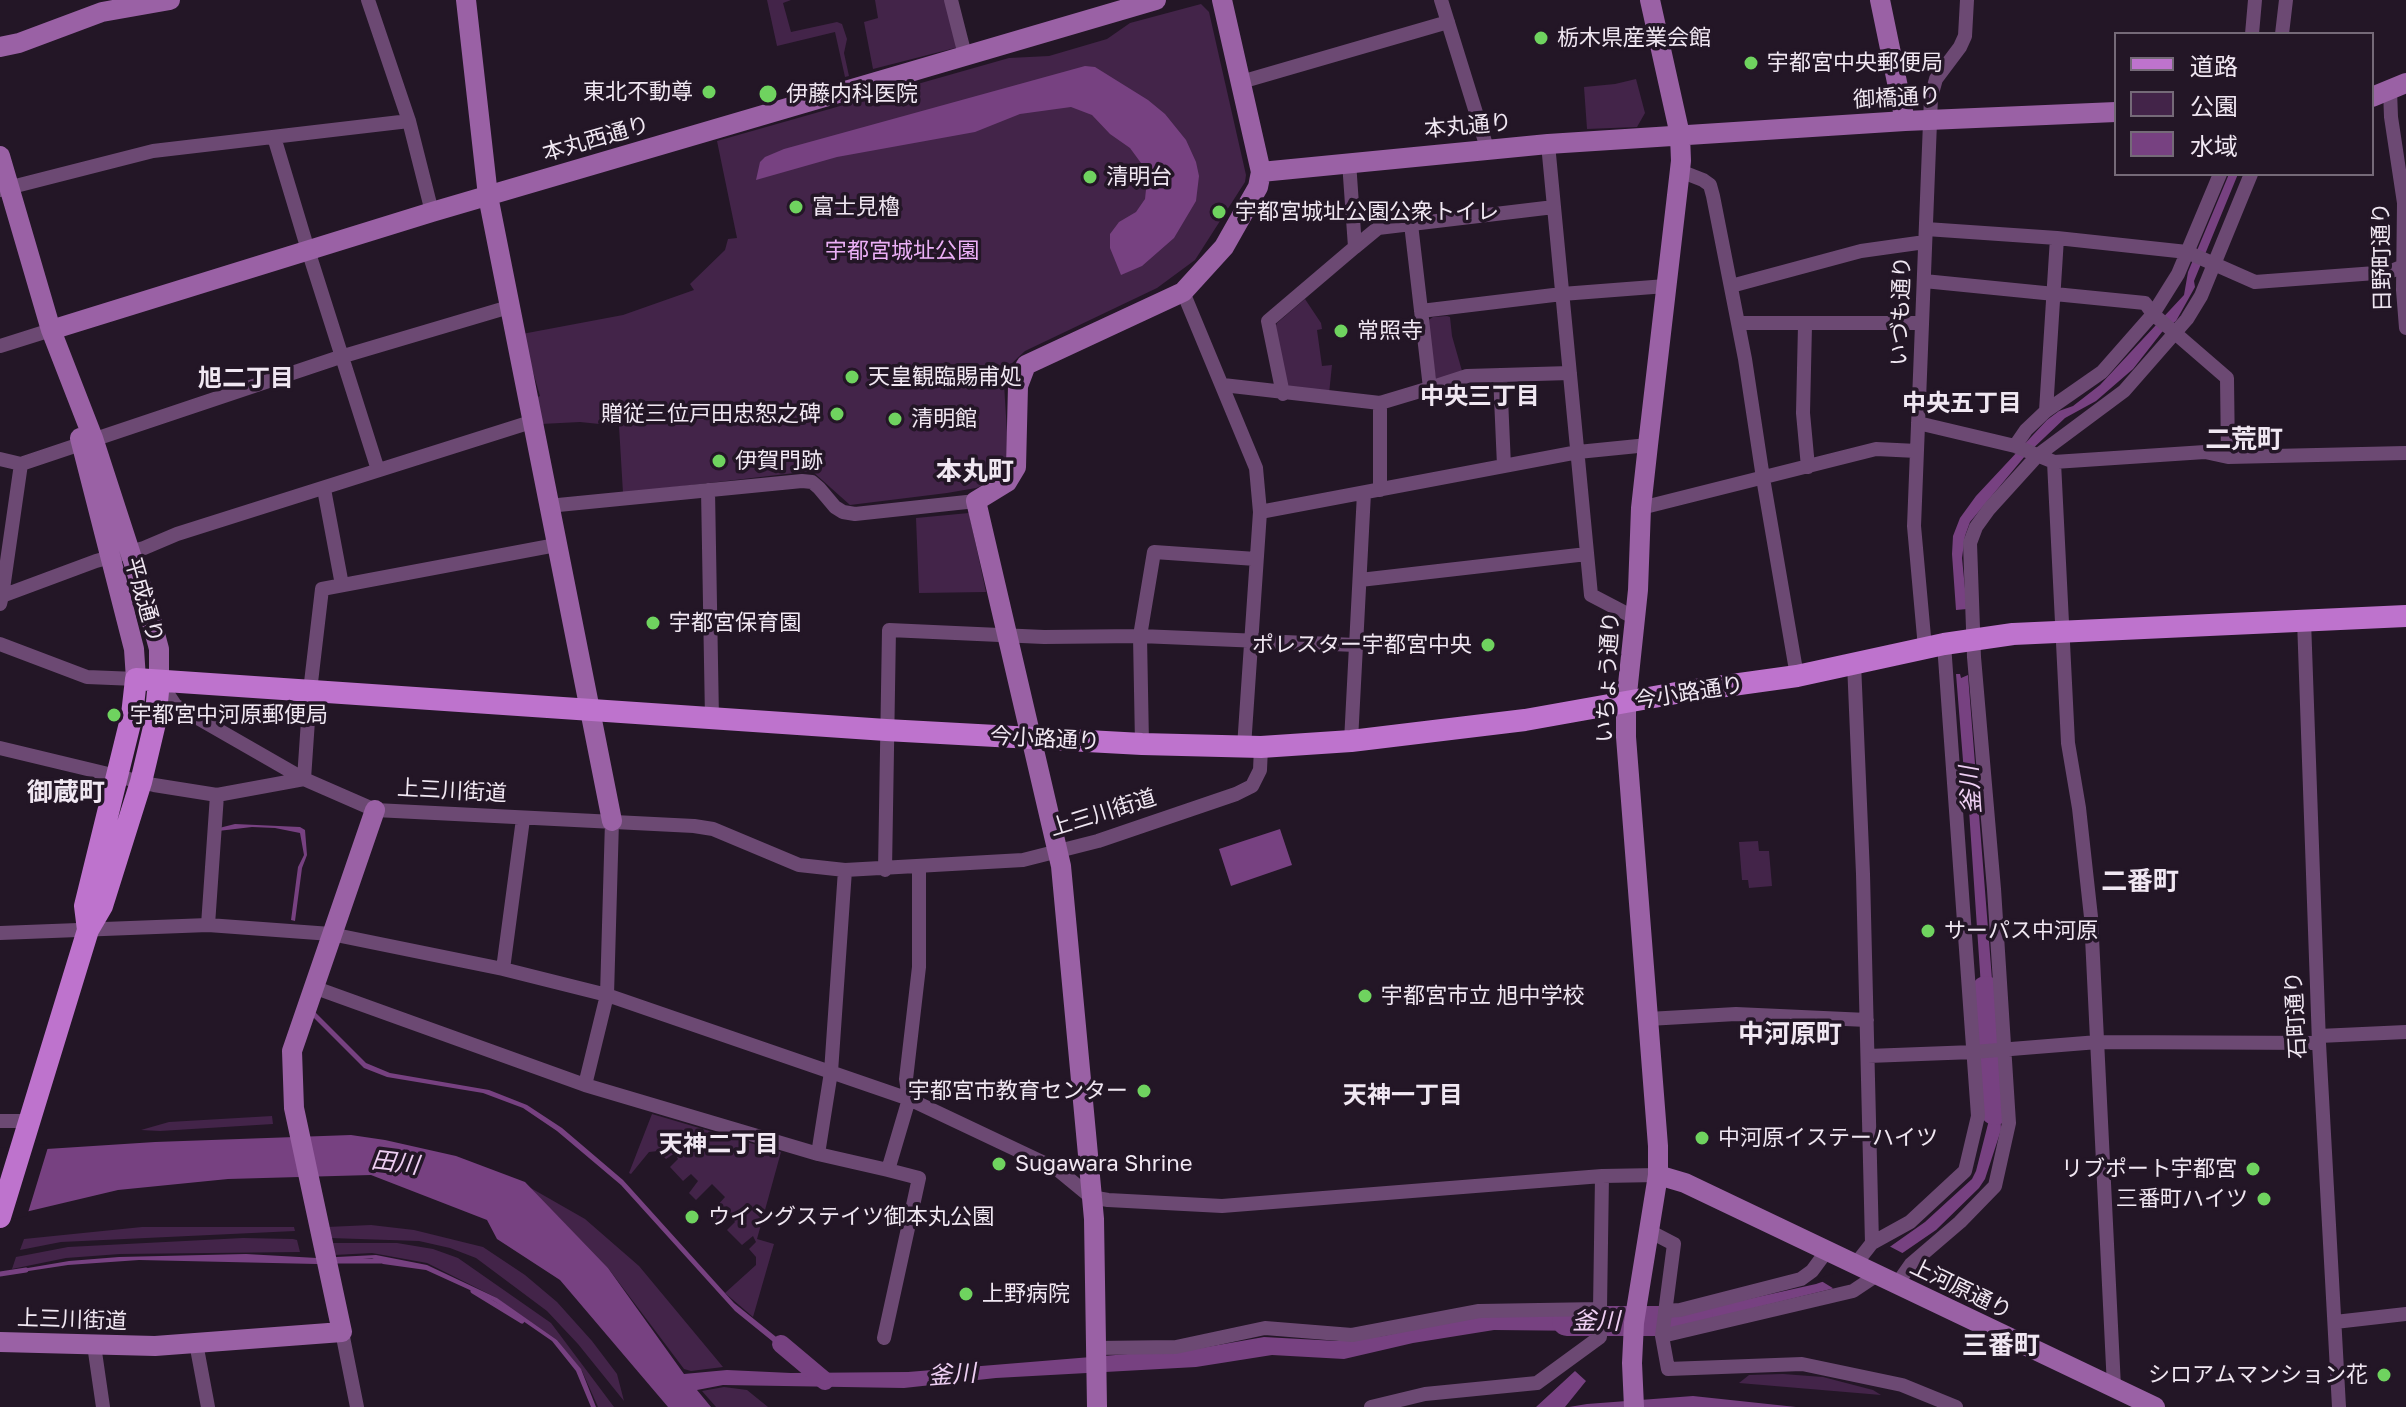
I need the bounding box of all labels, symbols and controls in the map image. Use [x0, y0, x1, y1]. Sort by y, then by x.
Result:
place label: 栃木県産業会館 [1557, 25, 1711, 51]
marker: 栃木県産業会館 [1532, 29, 1550, 47]
legend [2114, 32, 2374, 176]
place label: 宇都宮中央郵便局 [1767, 50, 1943, 76]
text: 道路 [2190, 51, 2238, 80]
marker: 宇都宮中央郵便局 [1742, 54, 1760, 72]
place label: 東北不動尊 [583, 79, 693, 105]
place label: 伊藤内科医院 [786, 81, 918, 107]
marker: 東北不動尊 [700, 83, 718, 101]
marker: 伊藤内科医院 [757, 83, 779, 105]
street label: 御橋通り [1852, 83, 1942, 113]
text: 公園 [2190, 91, 2238, 120]
street label: 本丸通り [1423, 109, 1513, 143]
street label: 本丸西通り [539, 111, 653, 167]
text: 水域 [2190, 131, 2238, 160]
place label: 清明台 [1106, 164, 1172, 190]
marker: 清明台 [1081, 168, 1099, 186]
place label: 富士見櫓 [812, 194, 900, 220]
marker: 富士見櫓 [787, 198, 805, 216]
place label: 宇都宮城址公園公衆トイレ [1235, 199, 1499, 225]
street label: 日野町通り [2368, 202, 2396, 312]
marker: 宇都宮城址公園公衆トイレ [1210, 203, 1228, 221]
park label: 宇都宮城址公園 [825, 238, 979, 264]
street label: いづも通り [1886, 256, 1916, 366]
place label: 常照寺 [1357, 318, 1423, 344]
marker: 常照寺 [1332, 322, 1350, 340]
district label: 旭二丁目 [198, 364, 294, 392]
place label: 天皇観臨賜甫処 [868, 364, 1022, 390]
marker: 天皇観臨賜甫処 [843, 368, 861, 386]
district label: 中央三丁目 [1420, 382, 1540, 410]
district label: 中央五丁目 [1902, 389, 2022, 417]
place label: 贈従三位戸田忠恕之碑 [601, 401, 821, 427]
marker: 贈従三位戸田忠恕之碑 [828, 405, 846, 423]
place label: 清明館 [911, 406, 977, 432]
marker: 清明館 [886, 410, 904, 428]
district label: 二荒町 [2205, 424, 2283, 456]
place label: 伊賀門跡 [735, 448, 823, 474]
marker: 伊賀門跡 [710, 452, 728, 470]
district label: 本丸町 [936, 456, 1014, 488]
street label: 平成通り [119, 554, 169, 646]
place label: 宇都宮保育園 [669, 610, 801, 636]
street label: いちょう通り [1591, 610, 1625, 744]
marker: 宇都宮保育園 [644, 614, 662, 632]
place label: ポレスター宇都宮中央 [1252, 632, 1472, 658]
marker: ポレスター宇都宮中央 [1479, 636, 1497, 654]
street label: 今小路通り [1633, 671, 1745, 715]
place label: 宇都宮中河原郵便局 [130, 702, 328, 728]
marker: 宇都宮中河原郵便局 [105, 706, 123, 724]
street label: 今小路通り [989, 723, 1101, 755]
water label: 釜川 [1955, 765, 1987, 815]
street label: 上三川街道 [396, 775, 508, 807]
district label: 御蔵町 [27, 777, 105, 809]
street label: 上三川街道 [1047, 784, 1159, 842]
district label: 二番町 [2101, 866, 2179, 898]
place label: サーパス中河原 [1944, 918, 2098, 944]
marker: サーパス中河原 [1919, 922, 1937, 940]
street label: 石町通り [2281, 970, 2311, 1060]
place label: 宇都宮市立 旭中学校 [1381, 983, 1584, 1009]
marker: 宇都宮市立 旭中学校 [1356, 987, 1374, 1005]
district label: 中河原町 [1738, 1019, 1842, 1051]
place label: 宇都宮市教育センター [908, 1078, 1128, 1104]
district label: 天神一丁目 [1343, 1081, 1463, 1109]
marker: 宇都宮市教育センター [1135, 1082, 1153, 1100]
place label: 中河原イステーハイツ [1718, 1125, 1938, 1151]
marker: 中河原イステーハイツ [1693, 1129, 1711, 1147]
district label: 天神二丁目 [659, 1130, 779, 1158]
water label: 田川 [369, 1146, 421, 1180]
place label: Sugawara Shrine [1015, 1151, 1193, 1177]
marker: Sugawara Shrine [990, 1155, 1008, 1173]
place label: リブポート宇都宮 [2061, 1156, 2237, 1182]
marker: リブポート宇都宮 [2244, 1160, 2262, 1178]
place label: 三番町ハイツ [2116, 1186, 2248, 1212]
marker: 三番町ハイツ [2255, 1190, 2273, 1208]
place label: ウイングステイツ御本丸公園 [708, 1204, 994, 1230]
marker: ウイングステイツ御本丸公園 [683, 1208, 701, 1226]
street label: 上河原通り [1906, 1253, 2016, 1325]
place label: 上野病院 [982, 1281, 1070, 1307]
marker: 上野病院 [957, 1285, 975, 1303]
street label: 上三川街道 [17, 1305, 127, 1335]
water label: 釜川 [1572, 1307, 1620, 1335]
district label: 三番町 [1962, 1330, 2040, 1362]
water label: 釜川 [927, 1359, 977, 1391]
place label: シロアムマンション花 [2148, 1362, 2368, 1388]
marker: シロアムマンション花 [2375, 1366, 2393, 1384]

